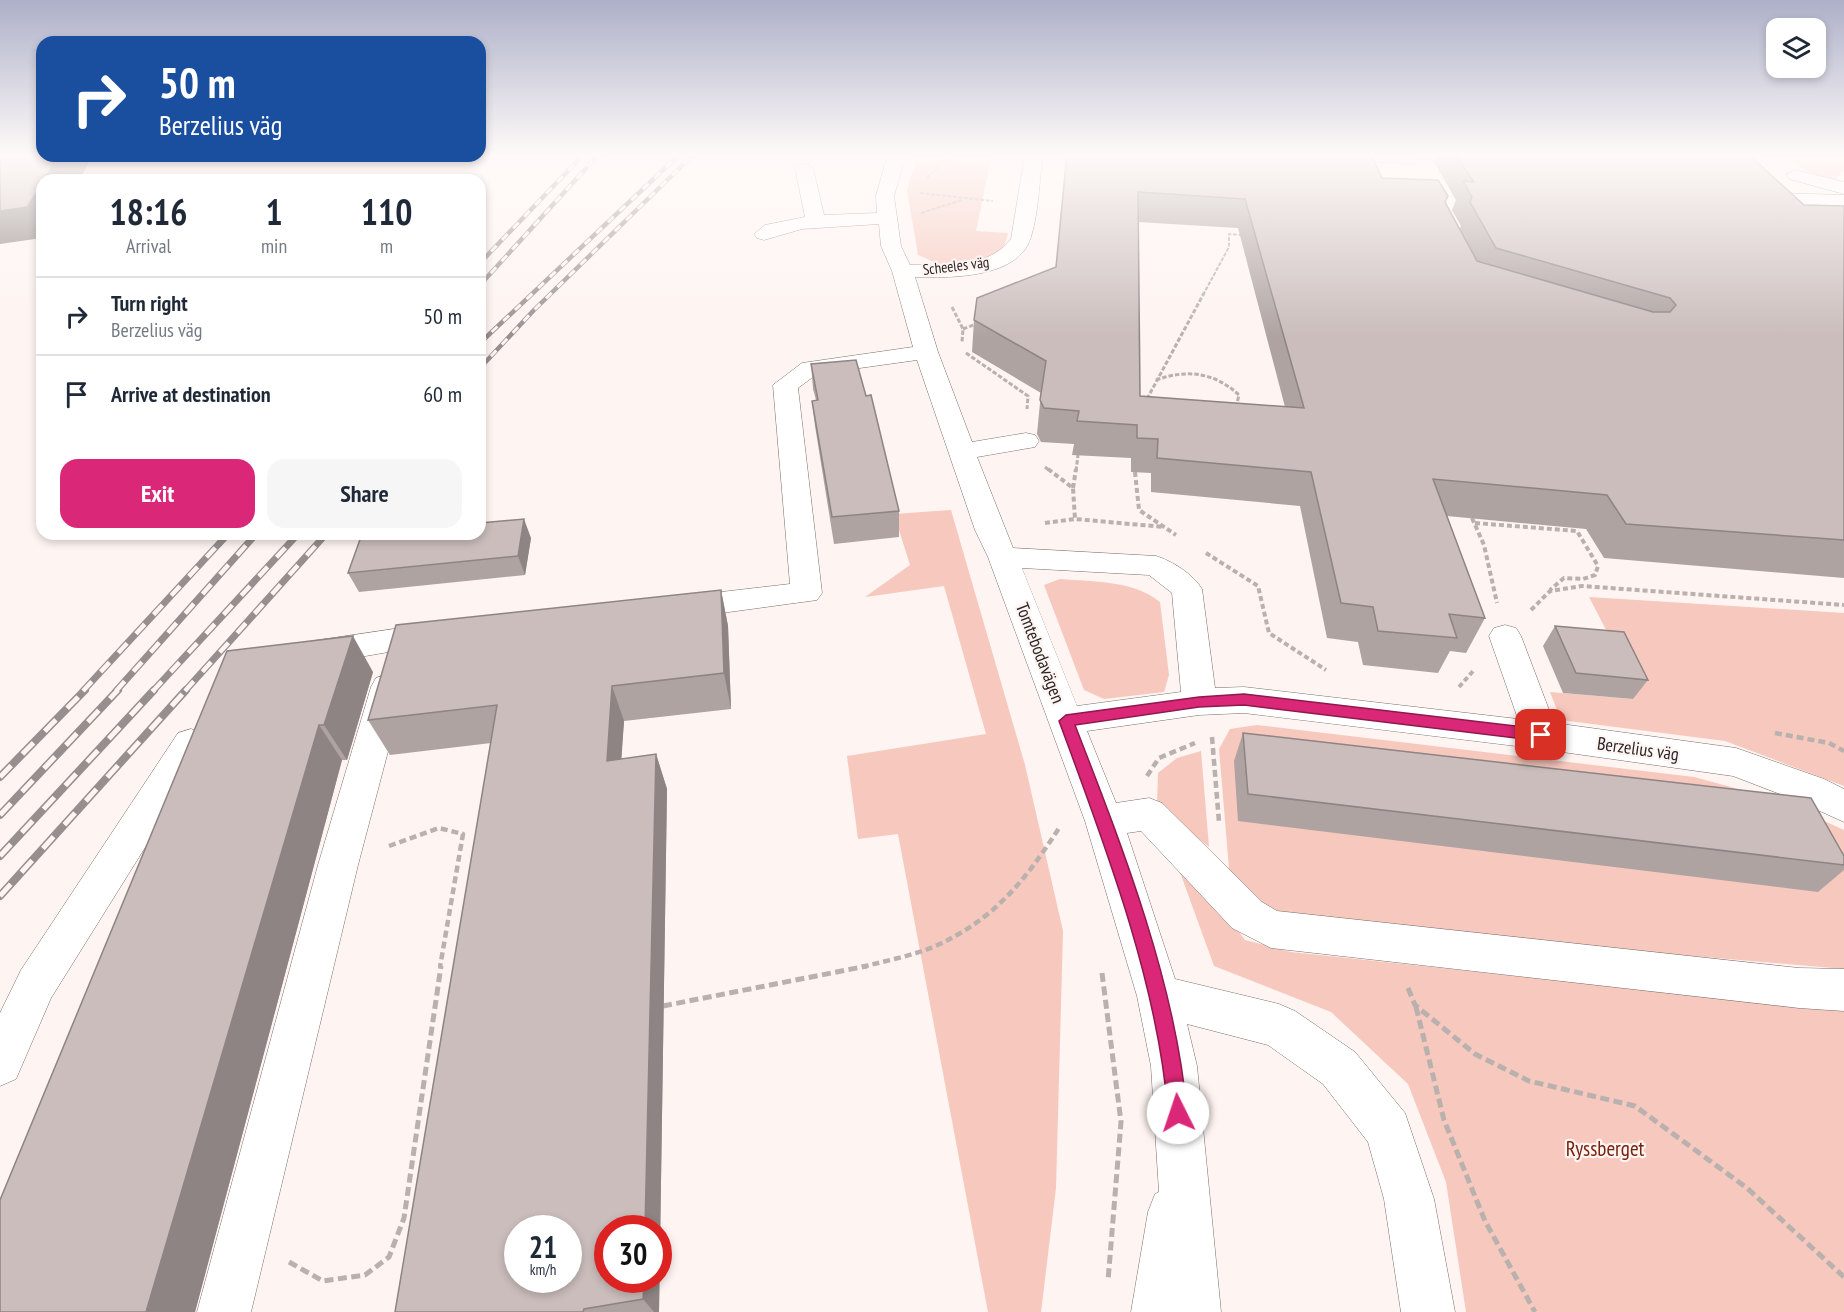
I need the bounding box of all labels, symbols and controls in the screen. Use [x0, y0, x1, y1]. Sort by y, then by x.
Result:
map controls [1766, 18, 1826, 78]
button: layers [1766, 18, 1826, 78]
text: 50 m [159, 55, 236, 110]
icon: right [60, 60, 138, 138]
text: Berzelius väg [159, 108, 282, 142]
text: 18:16 [110, 188, 187, 235]
text: 1 [265, 188, 283, 235]
text: 110 [361, 188, 412, 235]
text: Arrival [126, 233, 171, 259]
text: min [261, 233, 287, 259]
text: m [380, 233, 393, 259]
street label: Scheeles väg [922, 252, 990, 279]
text: Turn right [111, 289, 188, 317]
icon: right [60, 300, 93, 333]
text: 50 m [423, 302, 462, 330]
text: Berzelius väg [111, 317, 202, 343]
icon: arrive [60, 378, 93, 411]
text: Arrive at destination [111, 380, 271, 408]
text: 60 m [423, 380, 462, 408]
button: Exit [60, 459, 255, 528]
button: Share [267, 459, 462, 528]
street label: Tomtebodavägen [1011, 599, 1070, 706]
pin [1515, 709, 1566, 760]
icon: arrive [1524, 718, 1557, 751]
street label: Berzelius väg [1596, 731, 1680, 766]
position arrow [1146, 1081, 1210, 1145]
park label: Ryssberget [1566, 1135, 1645, 1162]
speed limit sign: 30 [594, 1215, 672, 1293]
text: 21 [529, 1227, 557, 1266]
text: km/h [530, 1260, 556, 1279]

